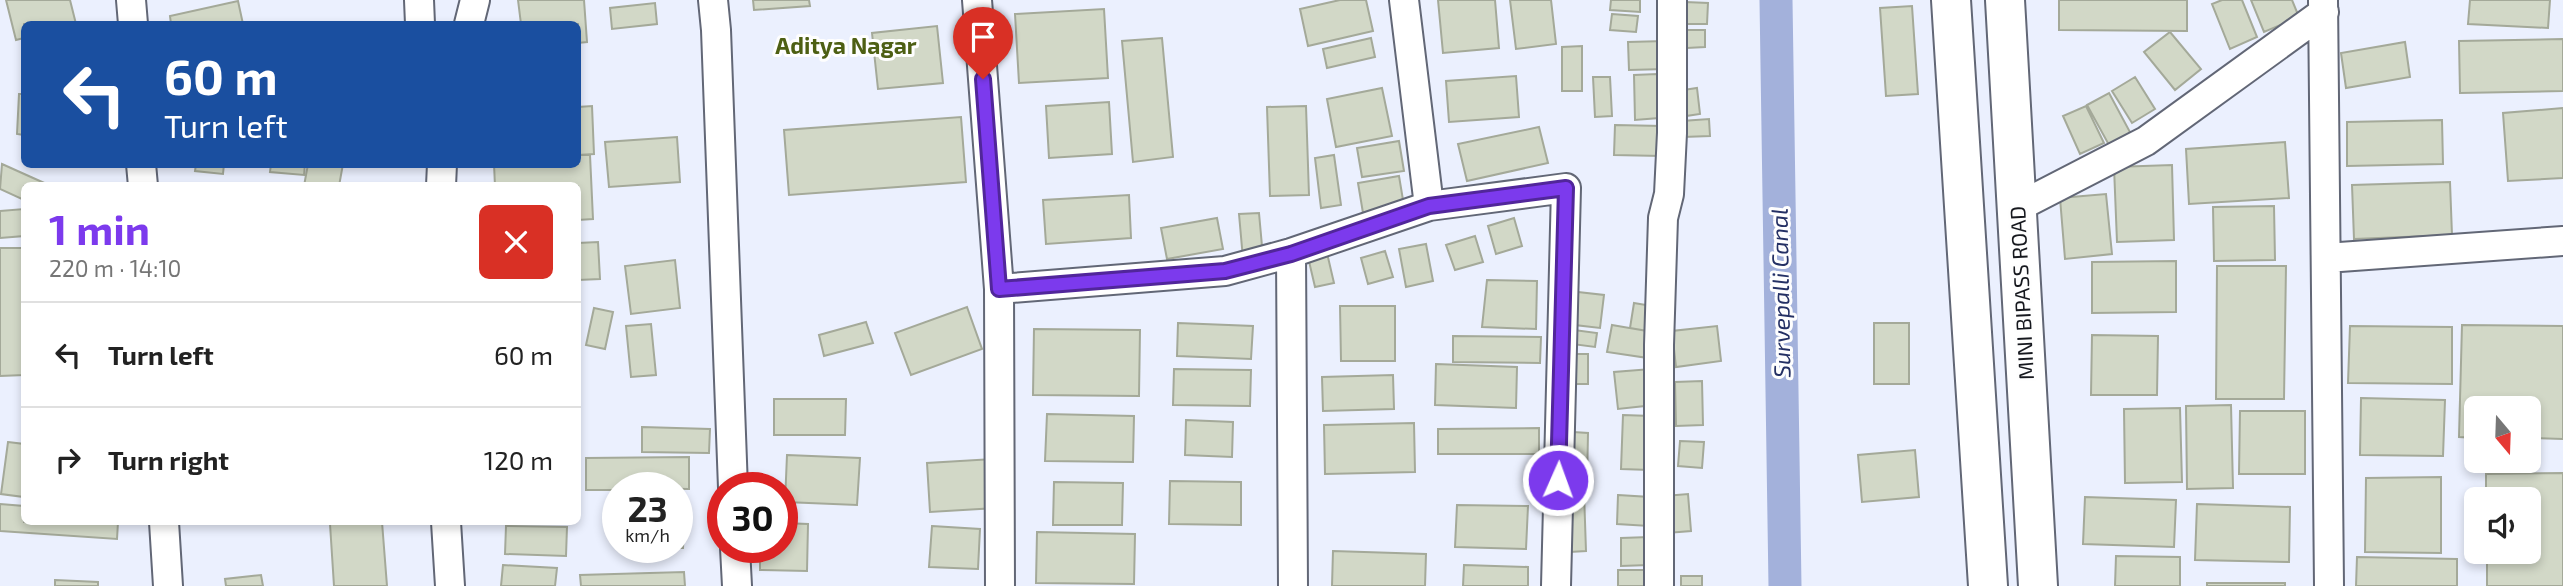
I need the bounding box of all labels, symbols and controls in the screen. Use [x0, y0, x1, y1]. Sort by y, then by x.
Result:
pin [953, 7, 1013, 79]
icon: arrive [964, 18, 1002, 56]
district label: Aditya Nagar [775, 31, 917, 59]
text: 60 m [164, 46, 278, 105]
icon: left [49, 49, 140, 140]
text: Turn left [164, 106, 288, 144]
text: 1 min [49, 203, 150, 253]
button: close [479, 205, 553, 279]
street label: MINI BIPASS ROAD [2004, 205, 2038, 381]
water label: Survepalli Canal [1765, 208, 1795, 378]
text: 220 m · 14:10 [49, 254, 181, 282]
icon: left [49, 336, 87, 374]
text: Turn left [108, 339, 214, 370]
text: 60 m [494, 339, 553, 370]
north arrow [2464, 396, 2541, 472]
map controls [2464, 396, 2541, 564]
icon: right [49, 441, 87, 479]
position arrow [1521, 443, 1595, 517]
text: Turn right [108, 444, 229, 475]
text: 120 m [484, 444, 553, 475]
speed limit sign: 30 [707, 472, 798, 563]
text: 23 [627, 487, 668, 529]
button: sound [2464, 487, 2541, 564]
text: km/h [625, 524, 670, 546]

